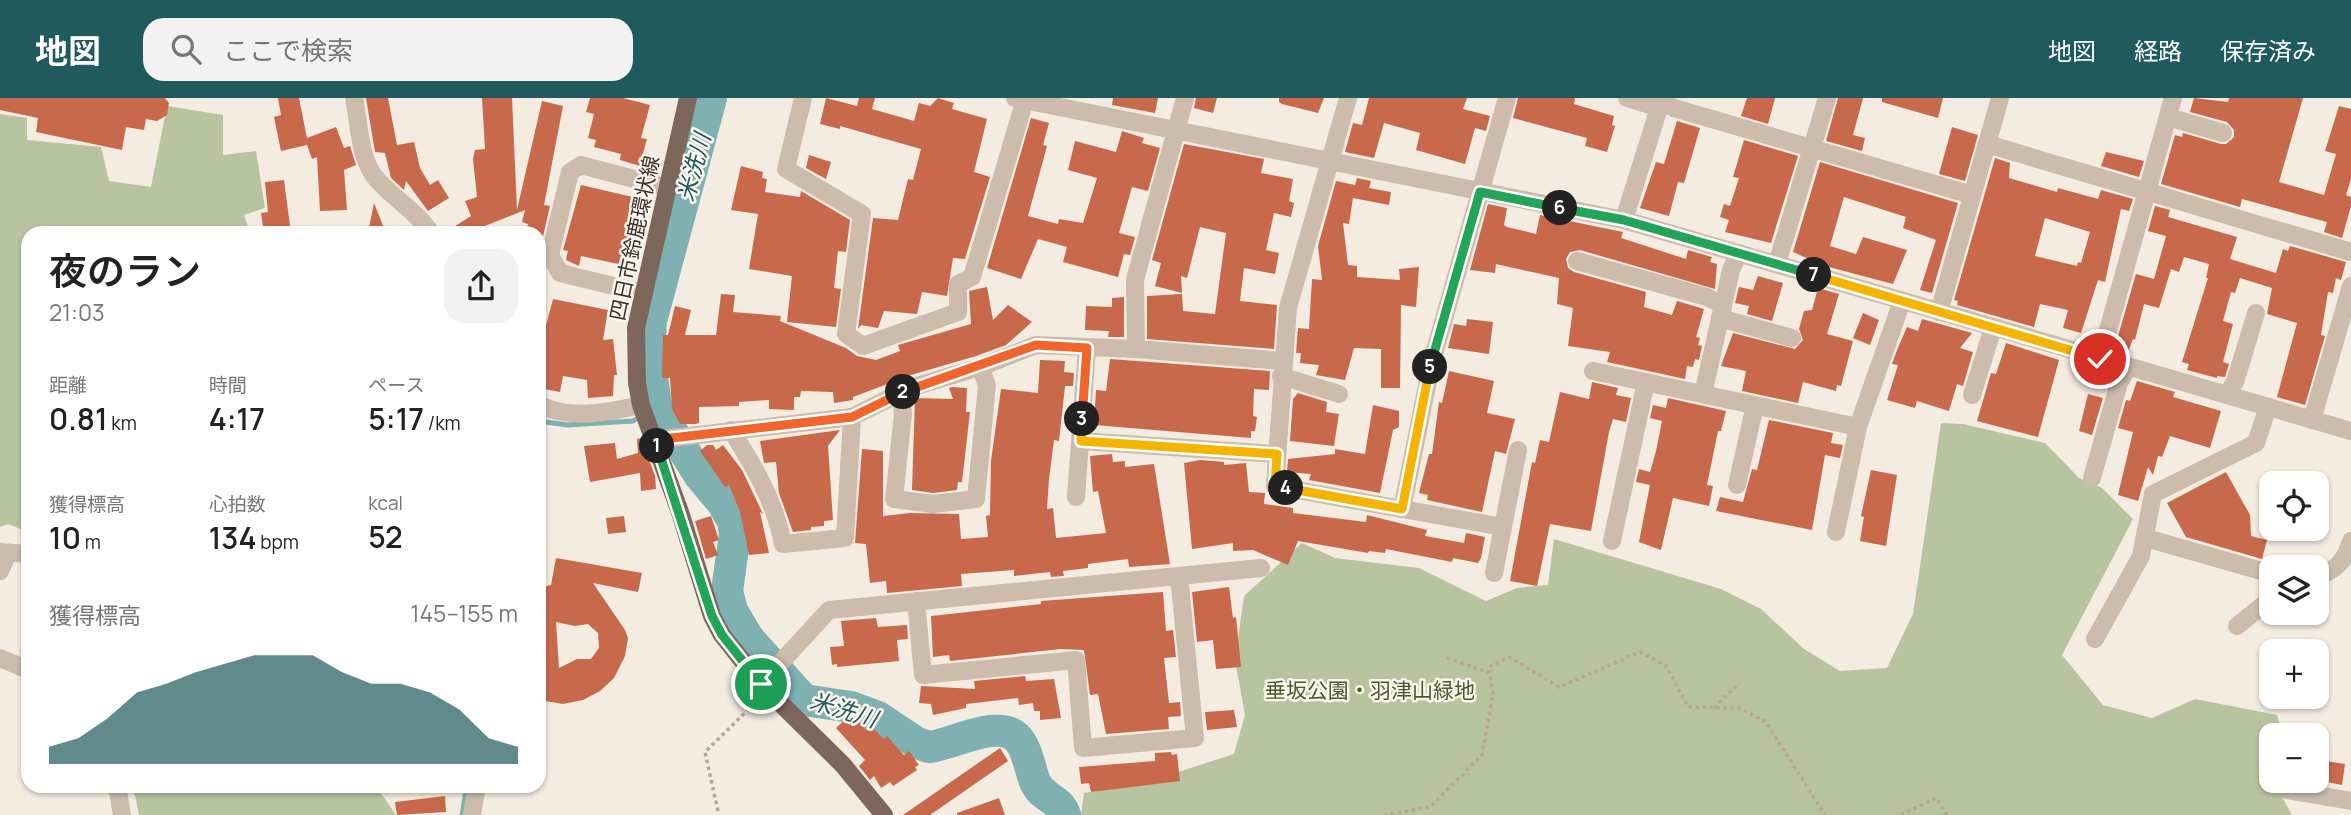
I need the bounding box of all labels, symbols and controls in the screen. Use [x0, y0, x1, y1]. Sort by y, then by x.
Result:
search box [143, 18, 633, 81]
text: 地図 [35, 28, 101, 73]
icon: search [167, 30, 205, 68]
text: ここで検索 [223, 32, 353, 68]
text: 地図 [2048, 34, 2096, 67]
text: 経路 [2134, 34, 2182, 67]
text: 保存済み [2220, 34, 2316, 67]
water label: 米洗川 [669, 127, 718, 204]
street label: 四日市鈴鹿環状線 [603, 153, 665, 323]
pin: 6 [1542, 190, 1578, 226]
text: 6 [1554, 194, 1565, 220]
text: 夜のラン [49, 244, 201, 296]
button: share [444, 249, 518, 323]
pin: 7 [1797, 258, 1832, 292]
text: 7 [1808, 261, 1819, 287]
text: 21:03 [49, 296, 105, 328]
pin [2070, 329, 2130, 389]
icon: check [2081, 340, 2119, 378]
pin: 5 [1412, 350, 1448, 384]
text: 5 [1424, 353, 1435, 379]
text: 距離 [49, 372, 87, 398]
text: 時間 [209, 372, 247, 398]
text: ペース [368, 372, 424, 398]
pin: 2 [886, 374, 920, 410]
text: 2 [897, 378, 908, 404]
text: 0.81 [49, 398, 108, 439]
text: 4:17 [209, 398, 265, 439]
text: 5:17 [368, 398, 424, 439]
pin: 3 [1064, 402, 1100, 436]
text: 3 [1076, 405, 1087, 431]
text: km [108, 410, 137, 436]
text: /km [424, 410, 461, 436]
pin: 1 [640, 428, 674, 464]
text: 1 [652, 432, 661, 458]
pin: 4 [1268, 470, 1304, 506]
map controls [2259, 471, 2329, 793]
button: locate [2259, 471, 2329, 541]
text: 4 [1280, 474, 1291, 500]
text: kcal [368, 490, 403, 516]
text: 獲得標高 [49, 491, 125, 517]
text: 心拍数 [209, 491, 266, 517]
text: 52 [368, 516, 403, 557]
text: 10 [49, 517, 81, 558]
text: 134 [209, 517, 257, 558]
text: m [81, 529, 101, 555]
text: bpm [257, 529, 299, 555]
button: layers [2259, 555, 2329, 625]
text: 145–155 m [411, 597, 518, 629]
text: 獲得標高 [49, 599, 141, 631]
button: + [2259, 639, 2329, 709]
pin [731, 654, 791, 714]
icon: arrive [742, 665, 780, 703]
park label: 垂坂公園・羽津山緑地 [1265, 676, 1475, 704]
water label: 米洗川 [806, 684, 885, 735]
button: − [2259, 723, 2329, 793]

